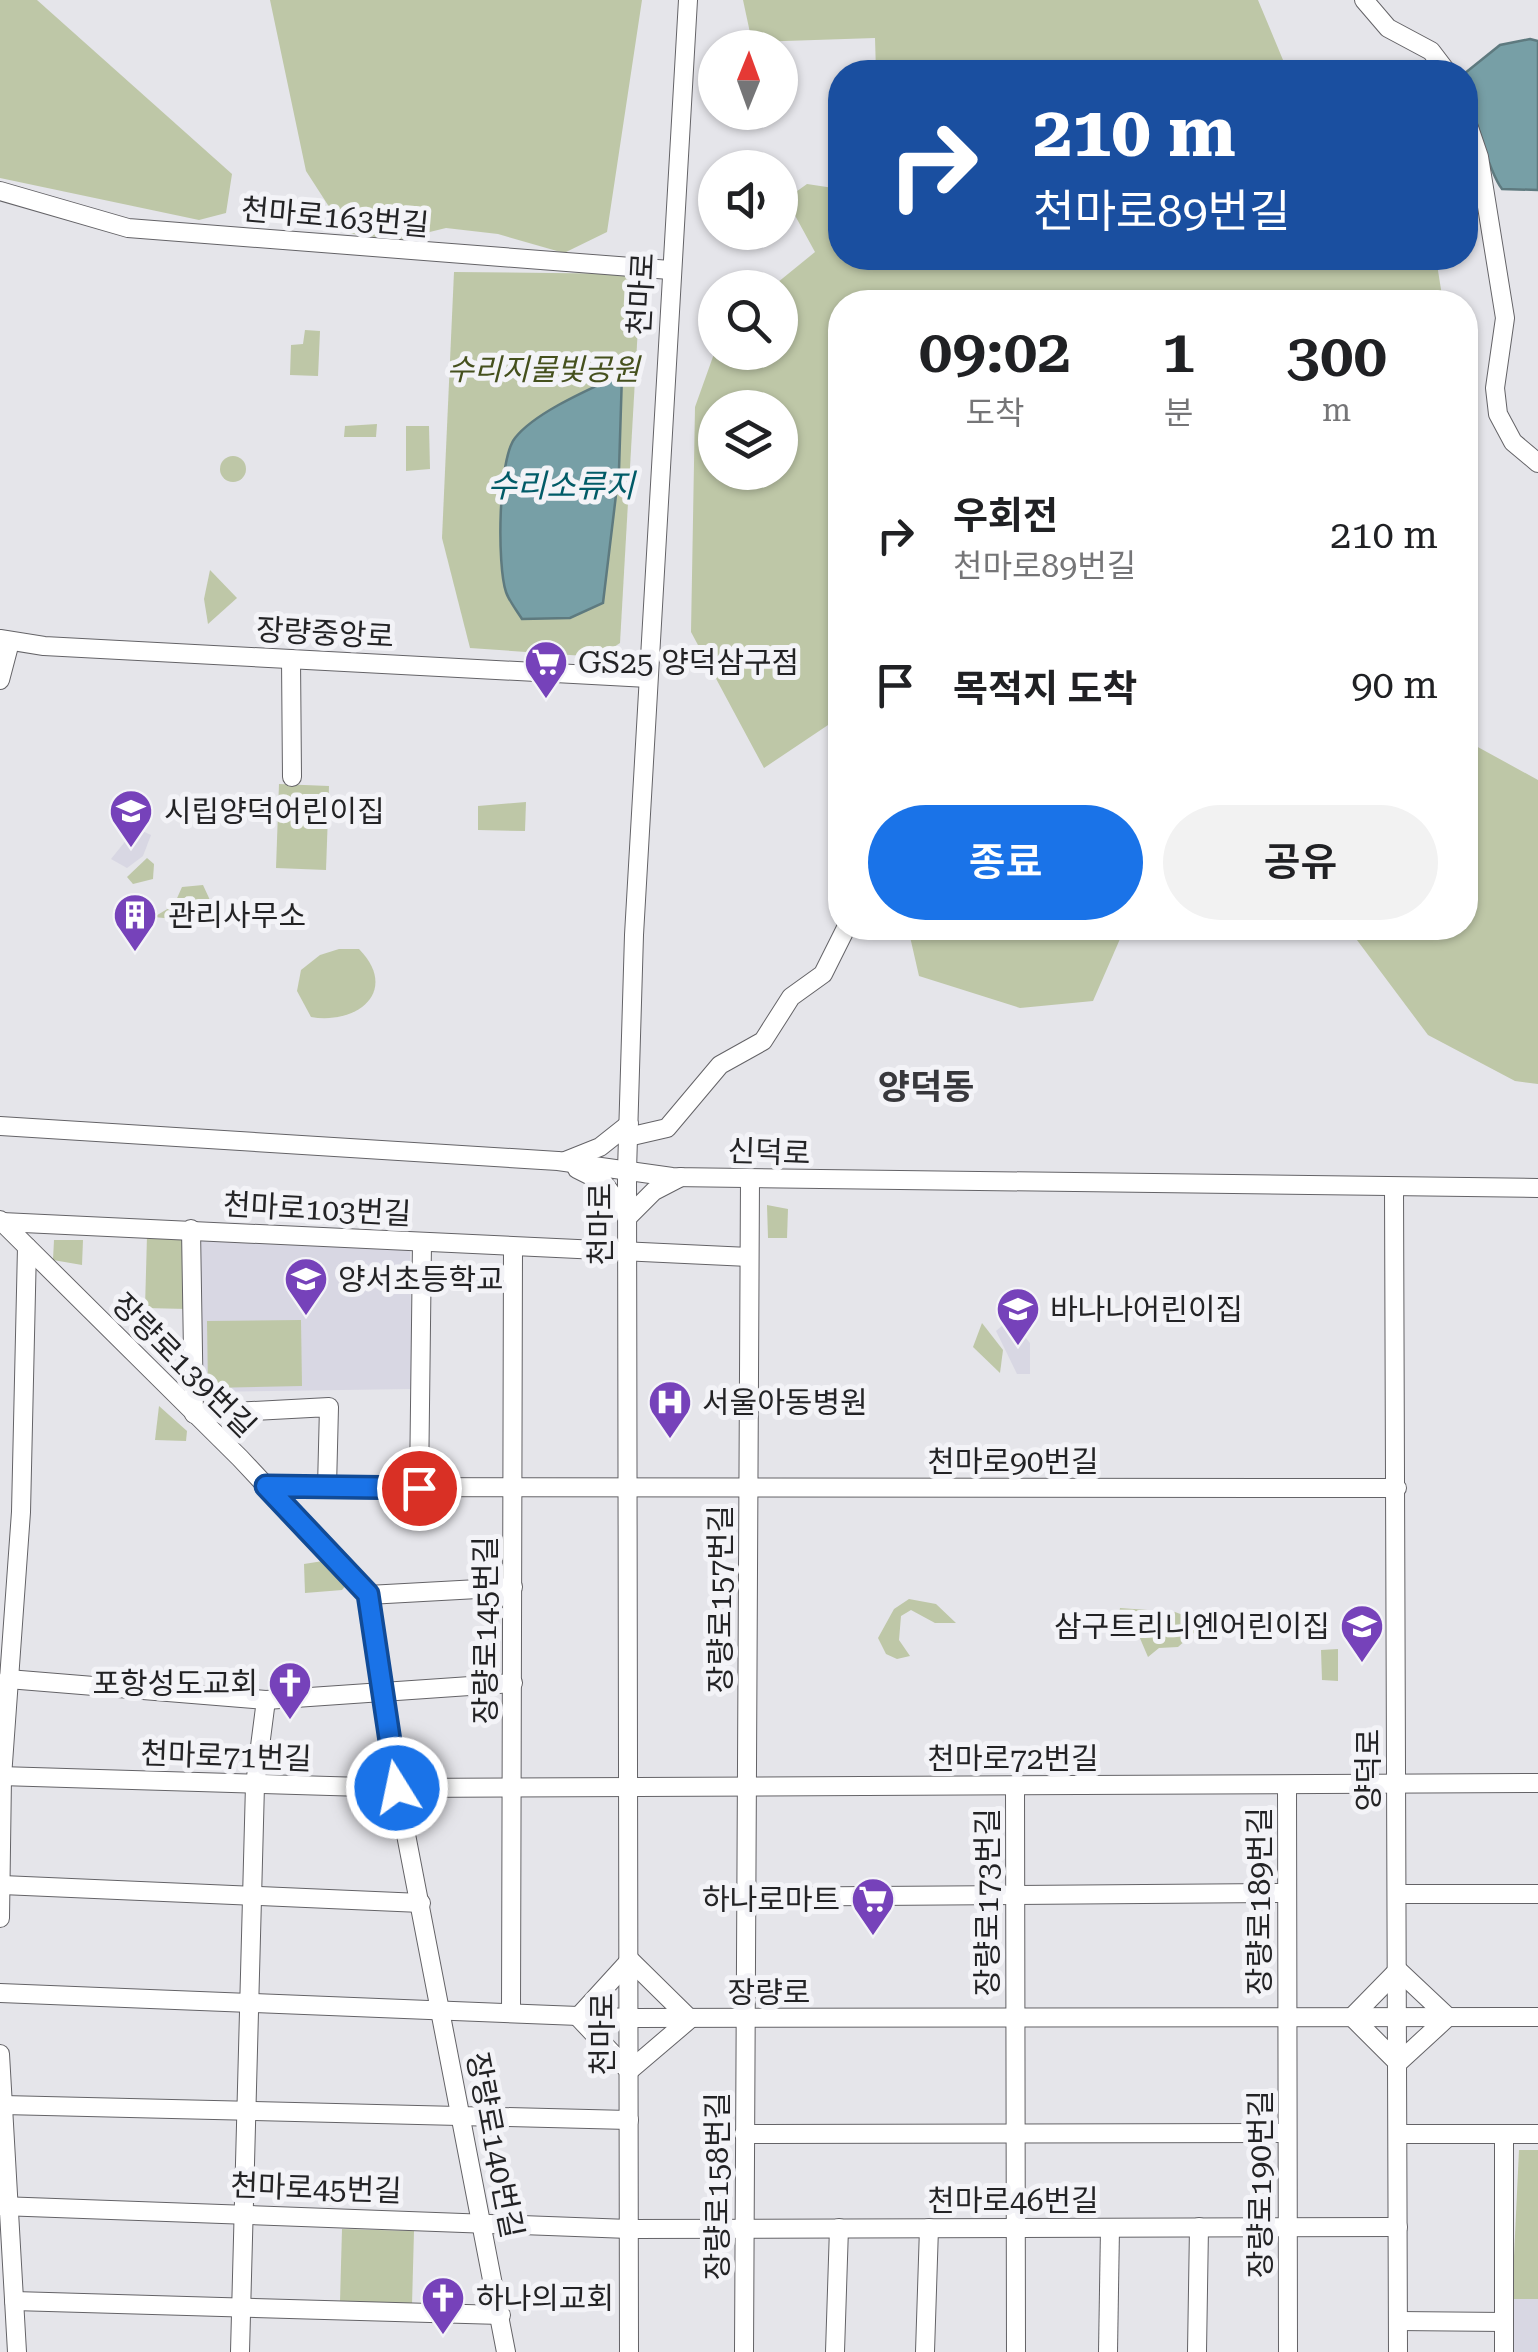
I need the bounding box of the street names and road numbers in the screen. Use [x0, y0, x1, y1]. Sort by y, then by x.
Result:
street label: 천마로163번길 [240, 191, 430, 243]
street label: 천마로 [621, 252, 661, 336]
street label: 장량중앙로 [255, 612, 395, 654]
street label: 신덕로 [727, 1133, 811, 1171]
street label: 천마로 [583, 1183, 618, 1265]
street label: 천마로103번길 [222, 1187, 412, 1231]
street label: 장량로139번길 [105, 1286, 263, 1444]
street label: 천마로90번길 [927, 1444, 1099, 1479]
street label: 장량로157번길 [703, 1505, 738, 1693]
street label: 장량로145번길 [468, 1536, 503, 1724]
street label: 양덕로 [1351, 1729, 1386, 1811]
street label: 천마로71번길 [140, 1736, 312, 1776]
street label: 천마로72번길 [927, 1741, 1099, 1776]
street label: 장량로189번길 [1242, 1807, 1277, 1995]
street label: 장량로173번길 [970, 1808, 1005, 1996]
street label: 장량로 [728, 1975, 810, 2010]
street label: 천마로 [585, 1993, 620, 2075]
street label: 장량로140번길 [460, 2049, 530, 2241]
street label: 장량로190번길 [1243, 2090, 1278, 2278]
street label: 장량로158번길 [700, 2092, 735, 2280]
street label: 천마로45번길 [230, 2168, 402, 2208]
street label: 천마로46번길 [927, 2183, 1099, 2218]

